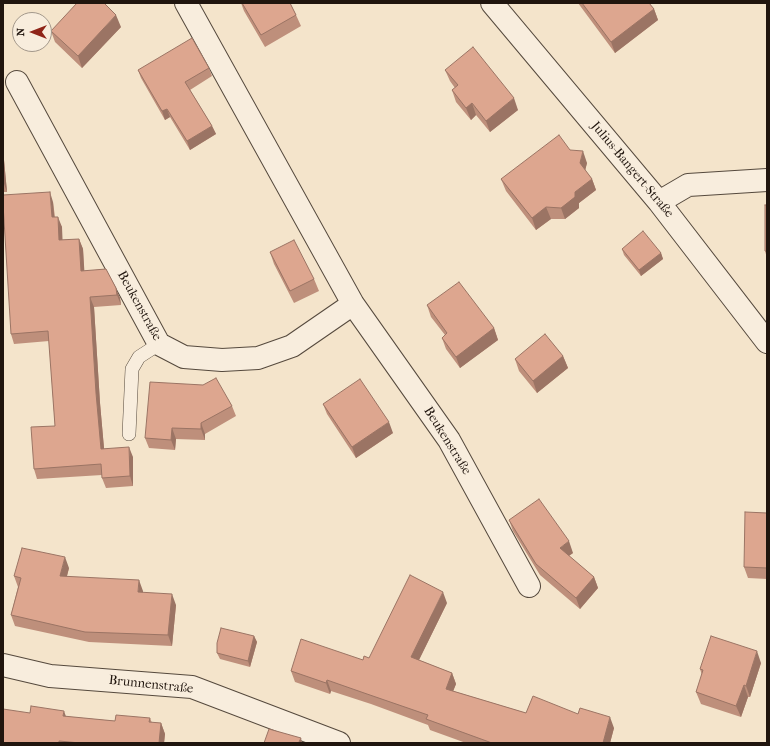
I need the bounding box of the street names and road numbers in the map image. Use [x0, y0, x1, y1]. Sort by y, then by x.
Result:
street label: Julius-Bangert-Straße [587, 119, 677, 221]
street label: Beukenstraße [113, 268, 165, 344]
street label: Beukenstraße [420, 404, 474, 478]
street label: Brunnenstraße [108, 673, 194, 697]

